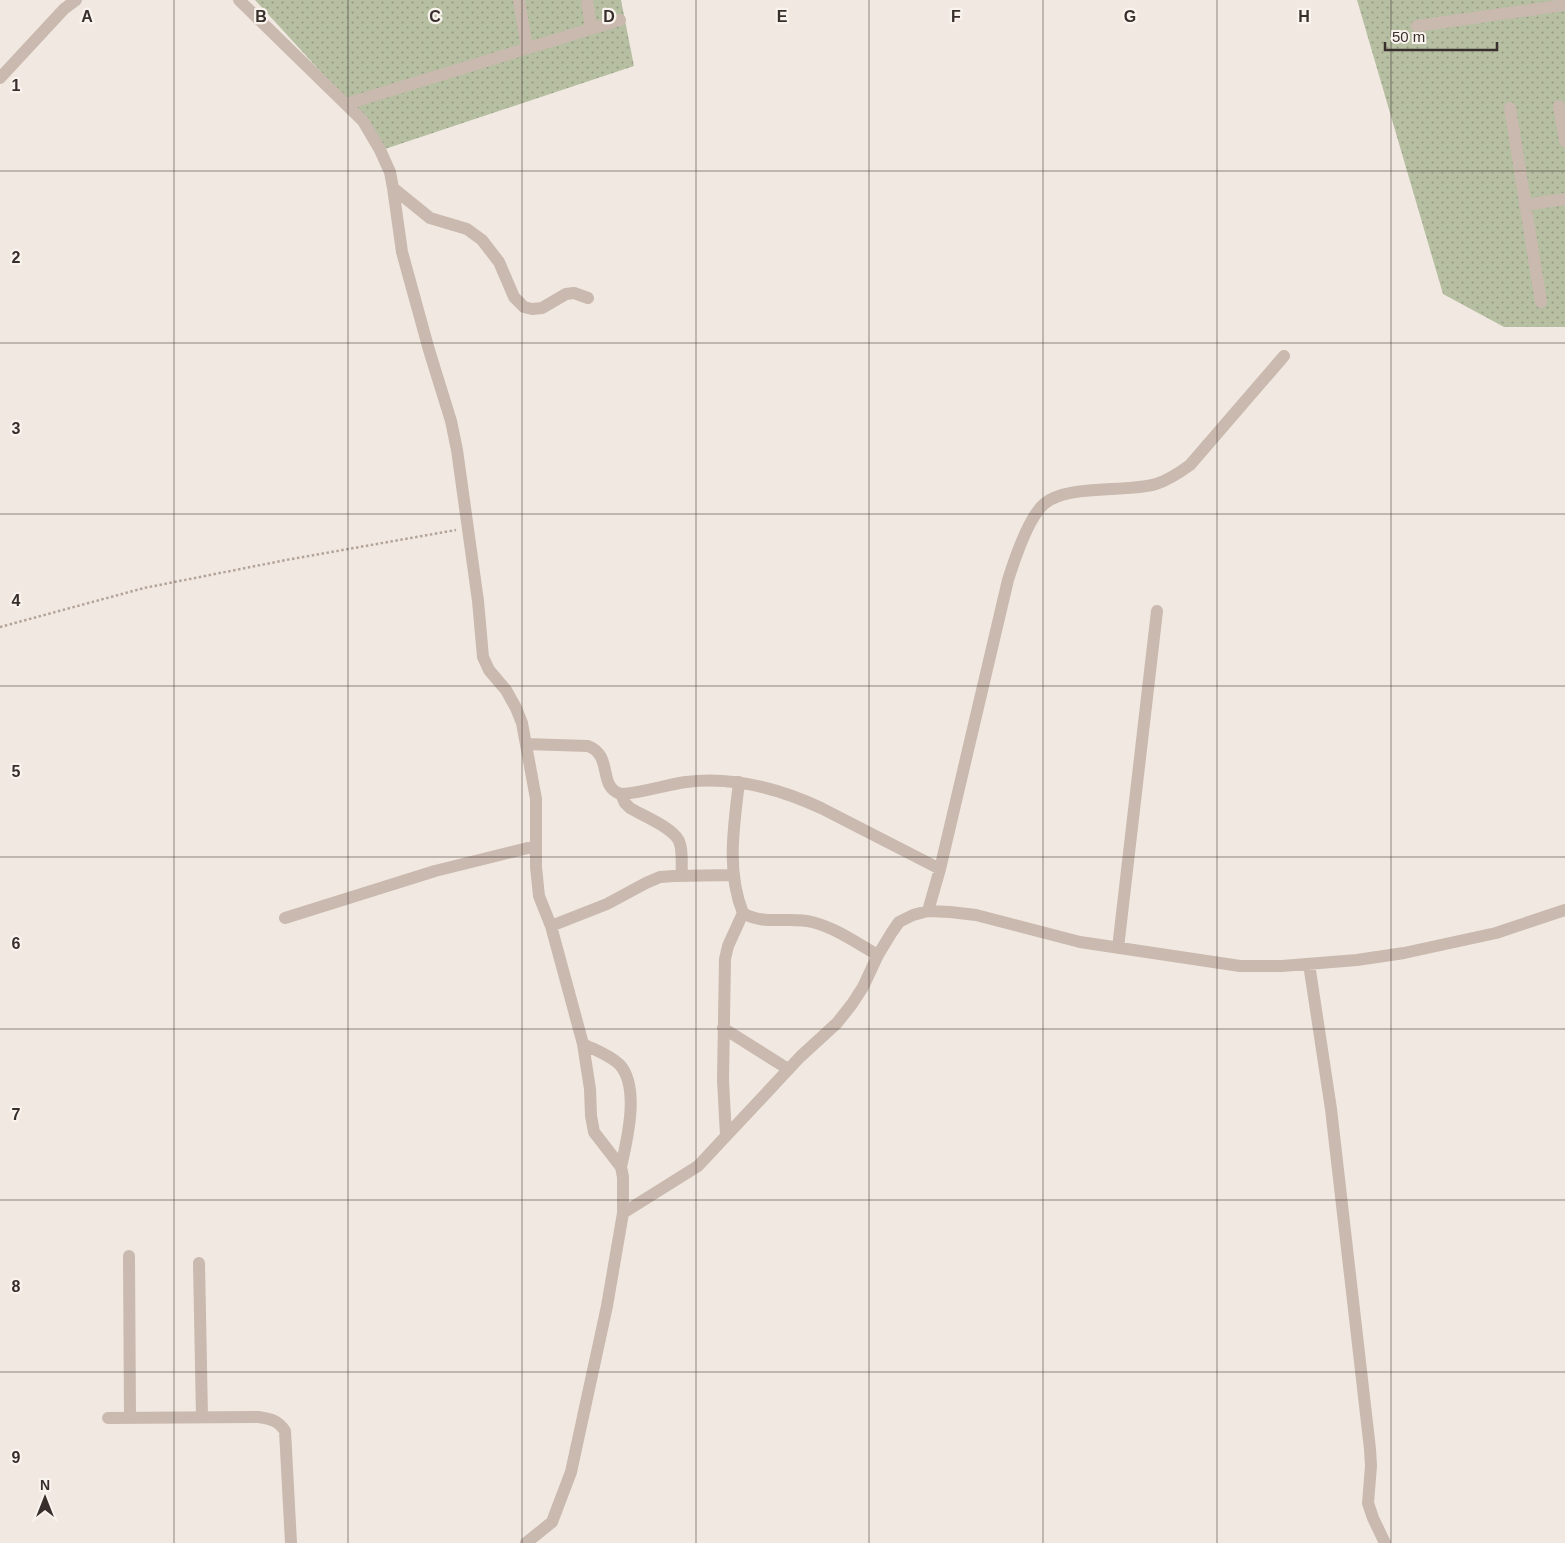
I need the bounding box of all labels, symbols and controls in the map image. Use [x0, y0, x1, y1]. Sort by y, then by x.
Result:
text: A [81, 8, 93, 25]
text: B [255, 8, 267, 25]
text: C [429, 8, 441, 25]
text: D [603, 8, 615, 25]
text: E [777, 8, 788, 25]
text: F [951, 8, 961, 25]
text: G [1124, 8, 1136, 25]
text: H [1298, 8, 1310, 25]
scale bar [1385, 20, 1498, 52]
text: 50 m [1392, 28, 1425, 45]
text: 1 [12, 77, 21, 94]
text: 2 [12, 249, 21, 266]
text: 3 [12, 420, 21, 437]
text: 4 [12, 592, 21, 609]
text: 5 [12, 763, 21, 780]
text: 6 [12, 935, 21, 952]
text: 7 [12, 1106, 21, 1123]
text: 8 [12, 1278, 21, 1295]
text: 9 [12, 1449, 21, 1466]
north arrow [20, 1473, 70, 1523]
text: N [40, 1477, 50, 1493]

